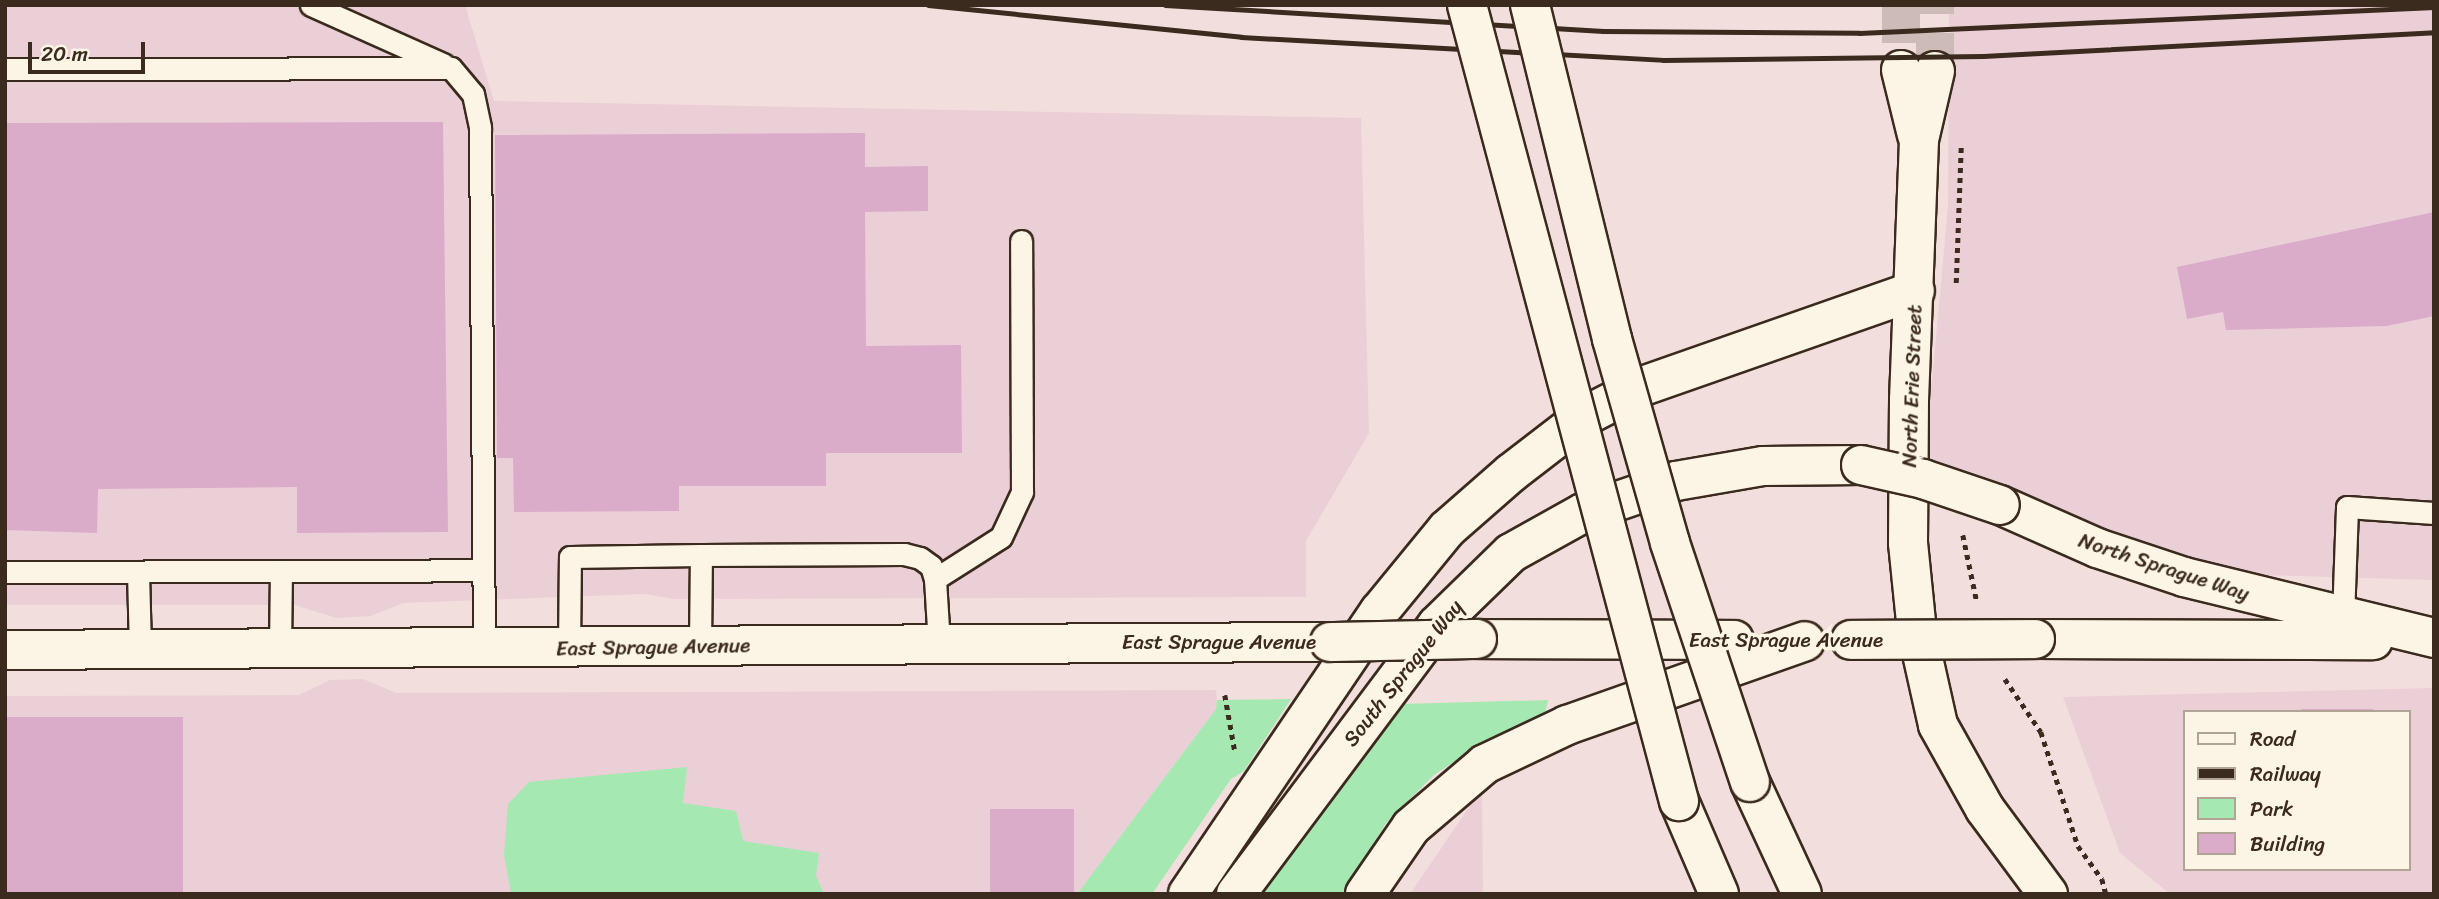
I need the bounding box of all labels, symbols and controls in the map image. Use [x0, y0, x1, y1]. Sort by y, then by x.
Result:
scale bar [32, 28, 149, 72]
text: 20 m [41, 35, 88, 73]
street label: North Erie Street [1897, 304, 1927, 468]
street label: North Sprague Way [2075, 528, 2253, 606]
street label: South Sprague Way [1338, 595, 1468, 751]
street label: East Sprague Avenue [1689, 627, 1883, 653]
street label: East Sprague Avenue [1122, 629, 1316, 655]
street label: East Sprague Avenue [556, 633, 750, 661]
legend [2184, 710, 2411, 871]
text: Road [2250, 720, 2295, 758]
text: Railway [2250, 755, 2321, 793]
text: Park [2250, 790, 2293, 828]
text: Building [2250, 825, 2325, 863]

